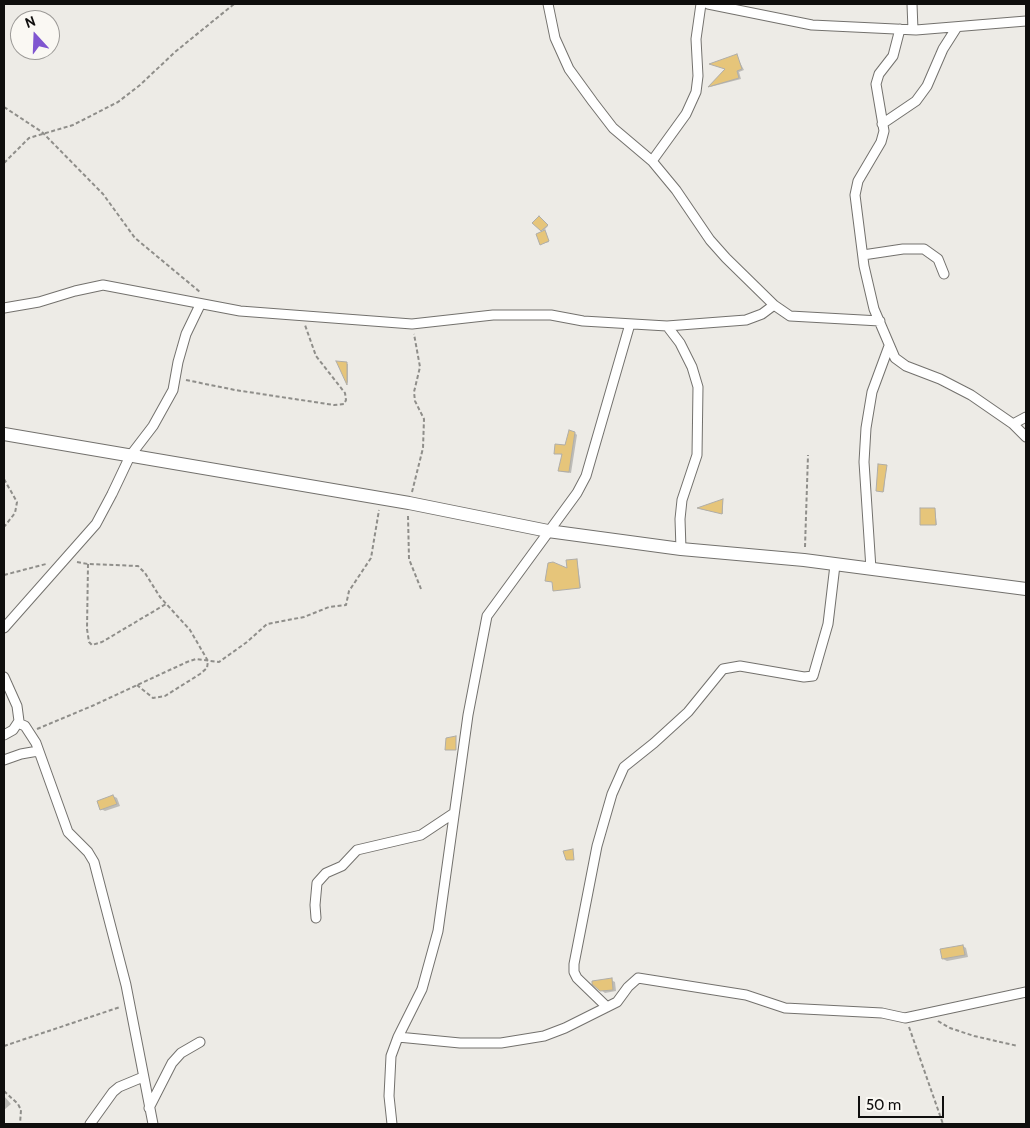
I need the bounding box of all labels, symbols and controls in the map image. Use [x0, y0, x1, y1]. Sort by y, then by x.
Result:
north arrow [10, 10, 60, 60]
text: N [22, 12, 38, 32]
scale bar [860, 1086, 946, 1118]
text: 50 m [866, 1096, 901, 1114]

